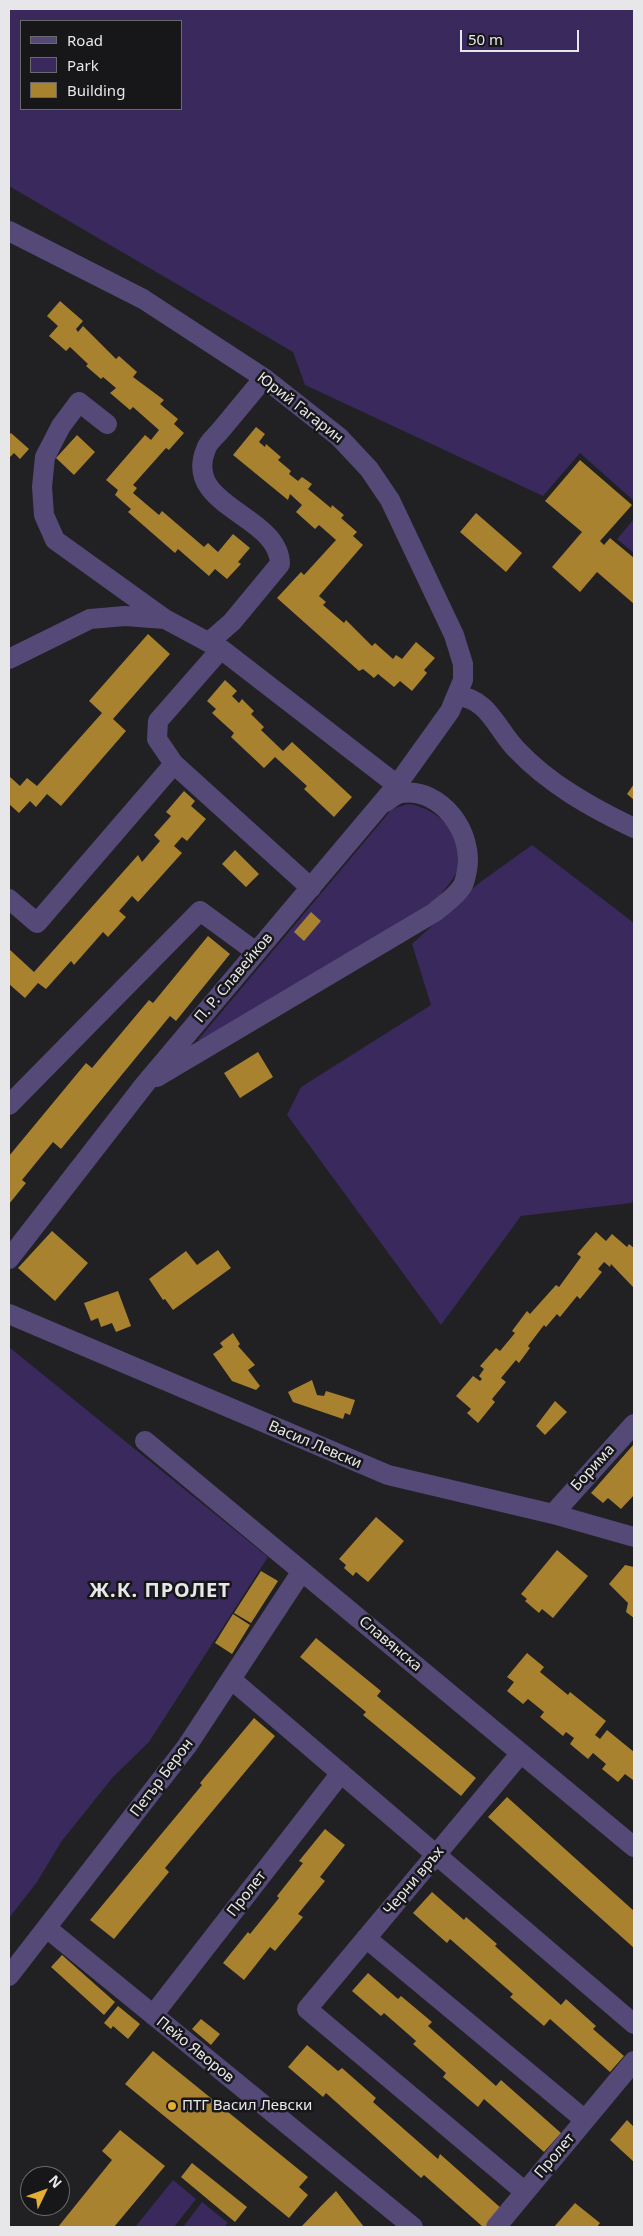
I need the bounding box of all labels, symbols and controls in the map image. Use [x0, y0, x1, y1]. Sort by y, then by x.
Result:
legend [20, 20, 182, 110]
scale bar [463, 20, 582, 52]
text: 50 m [468, 29, 503, 49]
text: Road [67, 30, 103, 50]
text: Park [67, 55, 99, 75]
text: Building [67, 80, 125, 100]
street label: Юрий Гагарин [253, 369, 347, 447]
street label: П. Р. Славейков [191, 929, 277, 1027]
street label: Васил Левски [266, 1417, 364, 1473]
street label: Борима [567, 1441, 619, 1495]
district label: Ж.К. ПРОЛЕТ [88, 1579, 232, 1603]
street label: Славянска [355, 1613, 425, 1675]
street label: Петър Берон [127, 1735, 197, 1821]
street label: Черни връх [380, 1843, 448, 1919]
street label: Пролет [224, 1868, 270, 1920]
street label: Пейо Яворов [152, 2013, 238, 2087]
place label: ПТГ Васил Левски [182, 2097, 312, 2115]
marker: ПТГ Васил Левски [166, 2100, 178, 2112]
street label: Пролет [531, 2130, 579, 2182]
north arrow [20, 2166, 70, 2216]
text: N [45, 2171, 67, 2192]

